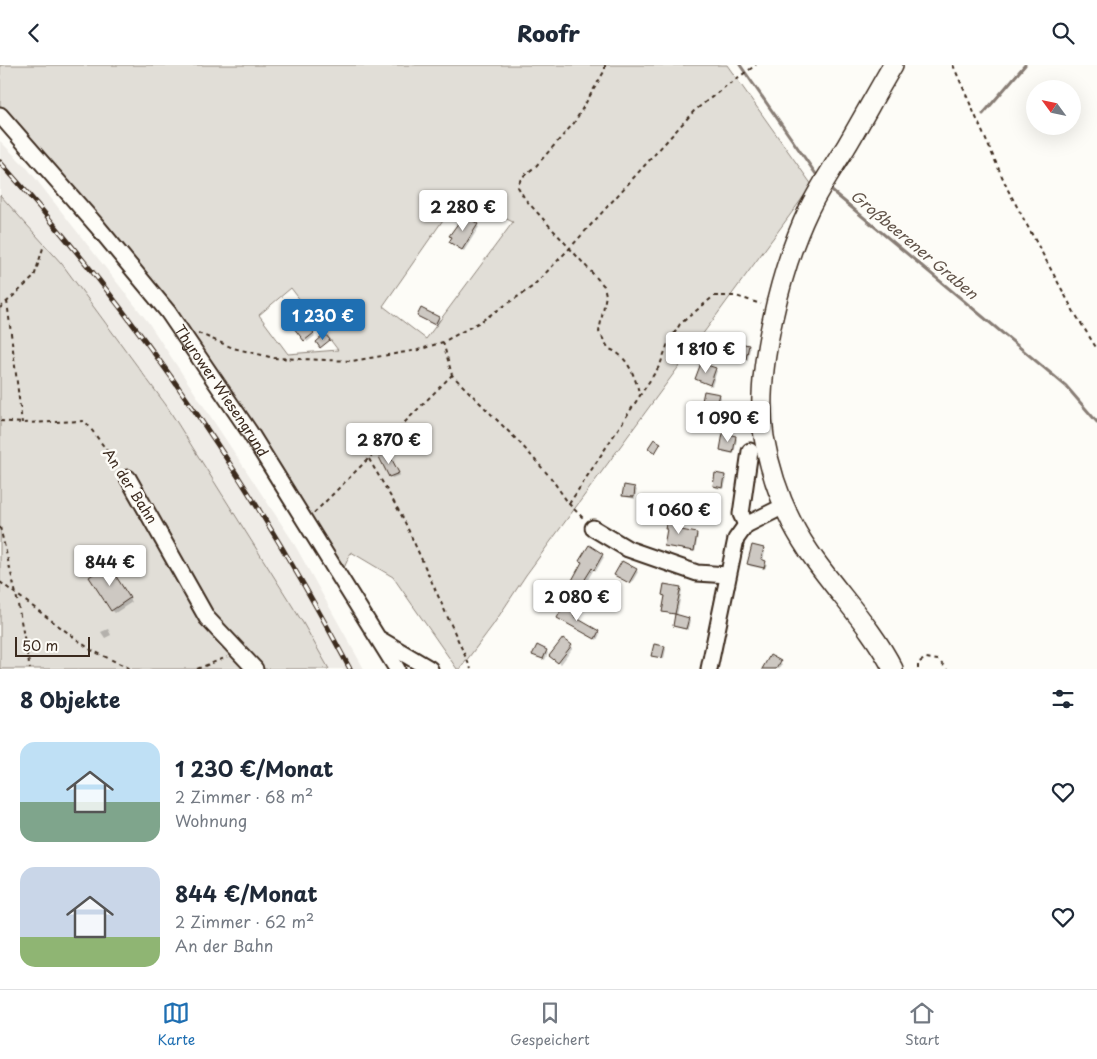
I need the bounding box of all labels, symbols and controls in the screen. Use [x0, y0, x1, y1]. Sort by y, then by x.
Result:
text: Roofr [517, 16, 580, 49]
icon: back [20, 19, 48, 47]
icon: search [1049, 19, 1077, 47]
north arrow [1026, 80, 1081, 135]
map controls [1026, 80, 1081, 135]
water label: Großbeerener Graben [846, 184, 984, 304]
pin: 2 280 € [417, 189, 509, 232]
text: 2 280 € [430, 194, 496, 218]
pin: 1 230 € [277, 299, 369, 341]
text: 1 230 € [292, 303, 354, 327]
street label: Thyrower Wiesengrund [170, 320, 274, 461]
pin: 1 810 € [660, 331, 752, 374]
text: 1 810 € [677, 336, 735, 360]
pin: 1 090 € [682, 401, 774, 443]
text: 1 090 € [697, 405, 759, 429]
pin: 2 870 € [343, 423, 435, 465]
text: 2 870 € [357, 427, 421, 451]
street label: An der Bahn [98, 444, 163, 528]
pin: 1 060 € [633, 493, 725, 535]
text: 1 060 € [647, 497, 711, 521]
pin: 844 € [75, 545, 145, 587]
text: 844 € [85, 549, 135, 573]
pin: 2 080 € [531, 579, 623, 622]
text: 2 080 € [544, 584, 610, 608]
scale bar [15, 634, 90, 657]
text: 50 m [22, 635, 58, 656]
text: 8 Objekte [20, 683, 120, 715]
icon: filters [1049, 685, 1077, 713]
text: 1 230 €/Monat [175, 752, 333, 784]
icon: home [60, 762, 120, 822]
icon: heart [1049, 778, 1077, 806]
text: 2 Zimmer · 68 m² [175, 784, 313, 808]
text: Wohnung [175, 808, 247, 832]
text: 844 €/Monat [175, 877, 318, 909]
icon: home [60, 887, 120, 947]
icon: heart [1049, 903, 1077, 931]
text: 2 Zimmer · 62 m² [175, 909, 314, 933]
text: An der Bahn [175, 933, 273, 957]
tab: Karte [157, 999, 195, 1050]
tab: Gespeichert [510, 999, 590, 1050]
tab: Start [905, 999, 940, 1050]

